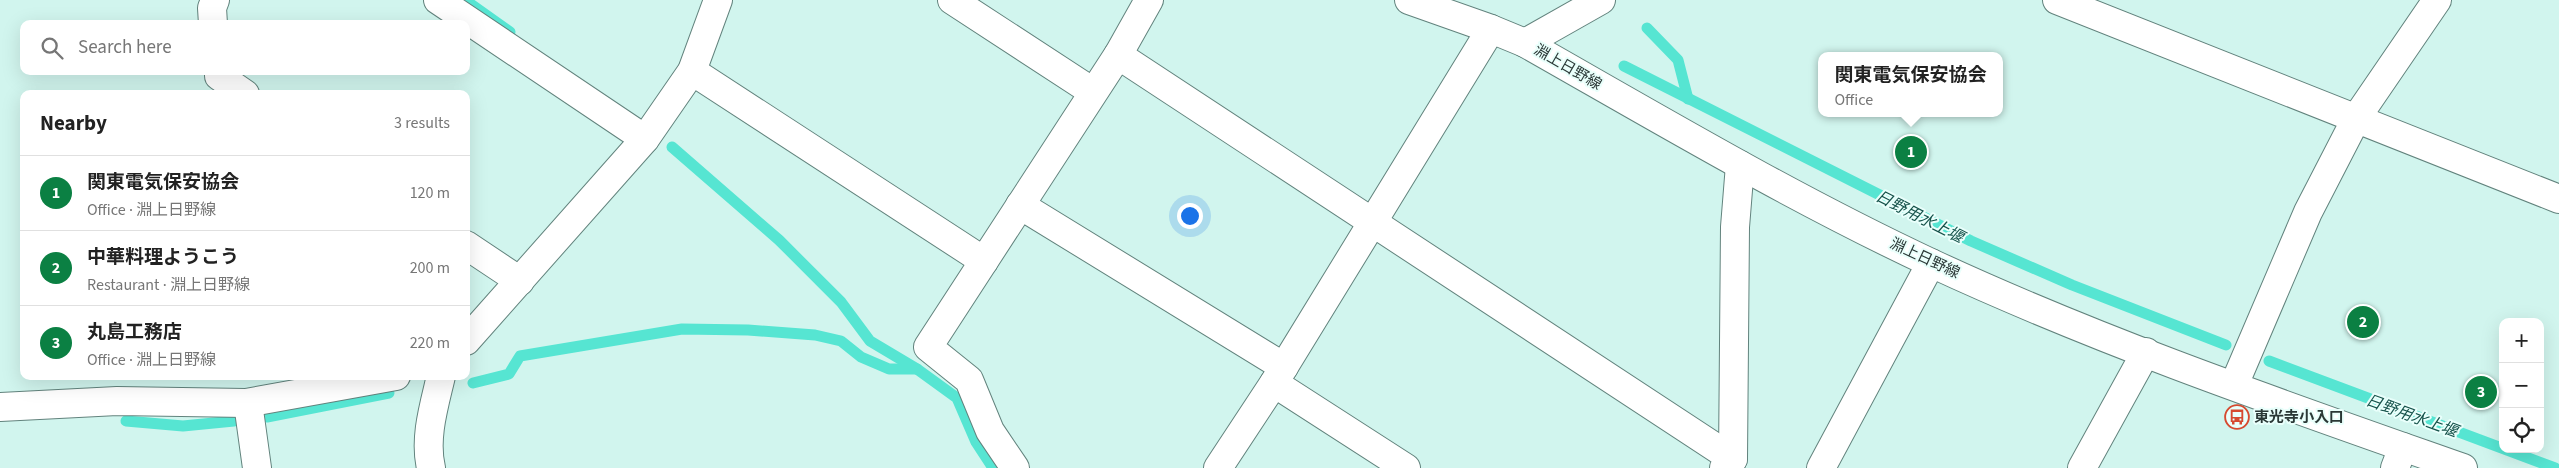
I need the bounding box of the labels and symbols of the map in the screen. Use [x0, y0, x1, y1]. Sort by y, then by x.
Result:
street label: 淵上日野線 [1530, 40, 1605, 95]
pin: 1 [1895, 133, 1927, 171]
water label: 日野用水上堰 [1872, 185, 1970, 250]
your location [1177, 203, 1203, 229]
street label: 淵上日野線 [1886, 233, 1963, 284]
pin: 2 [2347, 303, 2379, 341]
pin: 3 [2465, 373, 2497, 411]
water label: 日野用水上堰 [2363, 389, 2463, 444]
bus stop icon: 東光寺小入口 [2224, 404, 2250, 430]
place label: 東光寺小入口 [2254, 407, 2344, 428]

